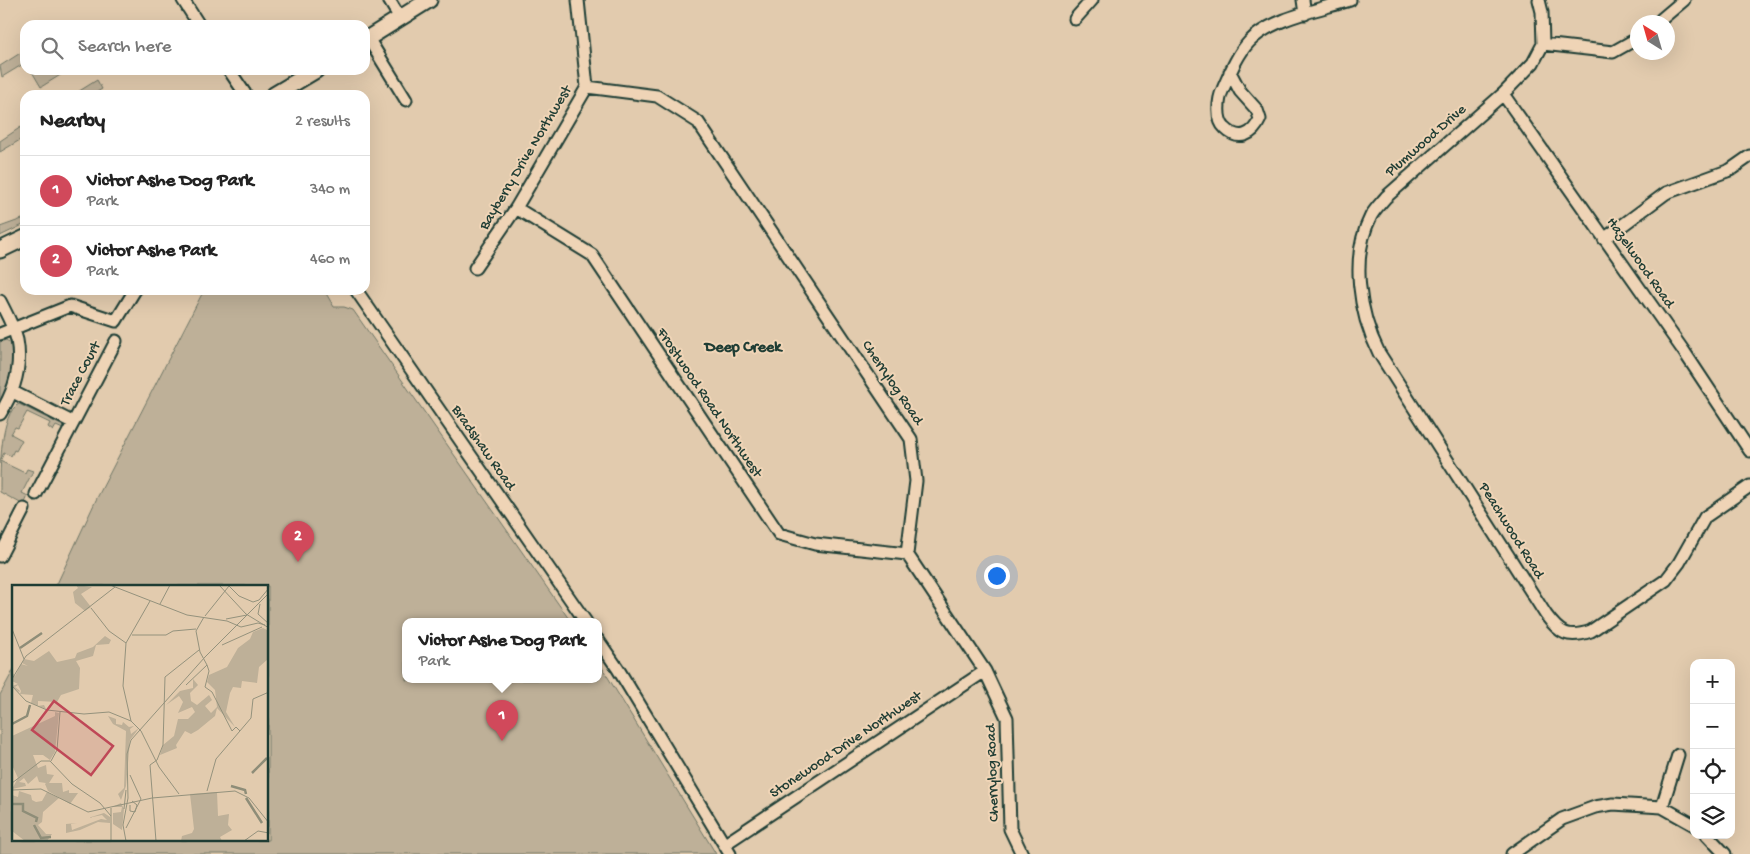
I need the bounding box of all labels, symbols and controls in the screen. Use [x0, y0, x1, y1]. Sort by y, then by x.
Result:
north arrow [1630, 15, 1675, 60]
search box [20, 20, 370, 75]
icon: search [38, 34, 66, 62]
text: Search here [78, 36, 172, 59]
street label: Bayberry Drive Northwest [475, 81, 577, 234]
street label: Plumwood Drive [1381, 101, 1470, 182]
text: Nearby [40, 110, 105, 135]
text: 2 results [295, 113, 350, 132]
text: Victor Ashe Dog Park [87, 170, 253, 193]
text: 1 [53, 181, 59, 200]
text: 340 m [310, 181, 350, 200]
text: Park [87, 193, 118, 212]
street label: Hazelwood Road [1602, 214, 1679, 313]
text: Victor Ashe Park [87, 240, 216, 263]
text: 2 [52, 251, 60, 270]
text: 460 m [310, 251, 350, 270]
text: Park [87, 263, 118, 282]
street label: Frostwood Road Northwest [652, 324, 767, 483]
street label: Trace Court [56, 337, 106, 410]
street label: Cherrylog Road [857, 337, 927, 430]
district label: Deep Creek [703, 339, 783, 358]
street label: Bradshaw Road [446, 401, 520, 495]
street label: Peachwood Road [1474, 479, 1548, 583]
pin: 2 [282, 521, 314, 562]
your location [984, 563, 1010, 589]
inset map [12, 585, 269, 842]
popup [402, 618, 602, 683]
text: Victor Ashe Dog Park [419, 630, 585, 653]
text: Park [419, 653, 449, 672]
map controls [1690, 659, 1735, 839]
button: + [1690, 659, 1735, 704]
street label: Stonewood Drive Northwest [767, 686, 927, 803]
pin: 1 [486, 700, 518, 741]
button: − [1690, 704, 1735, 749]
street label: Cherrylog Road [982, 723, 1004, 822]
button: locate [1690, 749, 1735, 794]
button: layers [1690, 794, 1735, 839]

